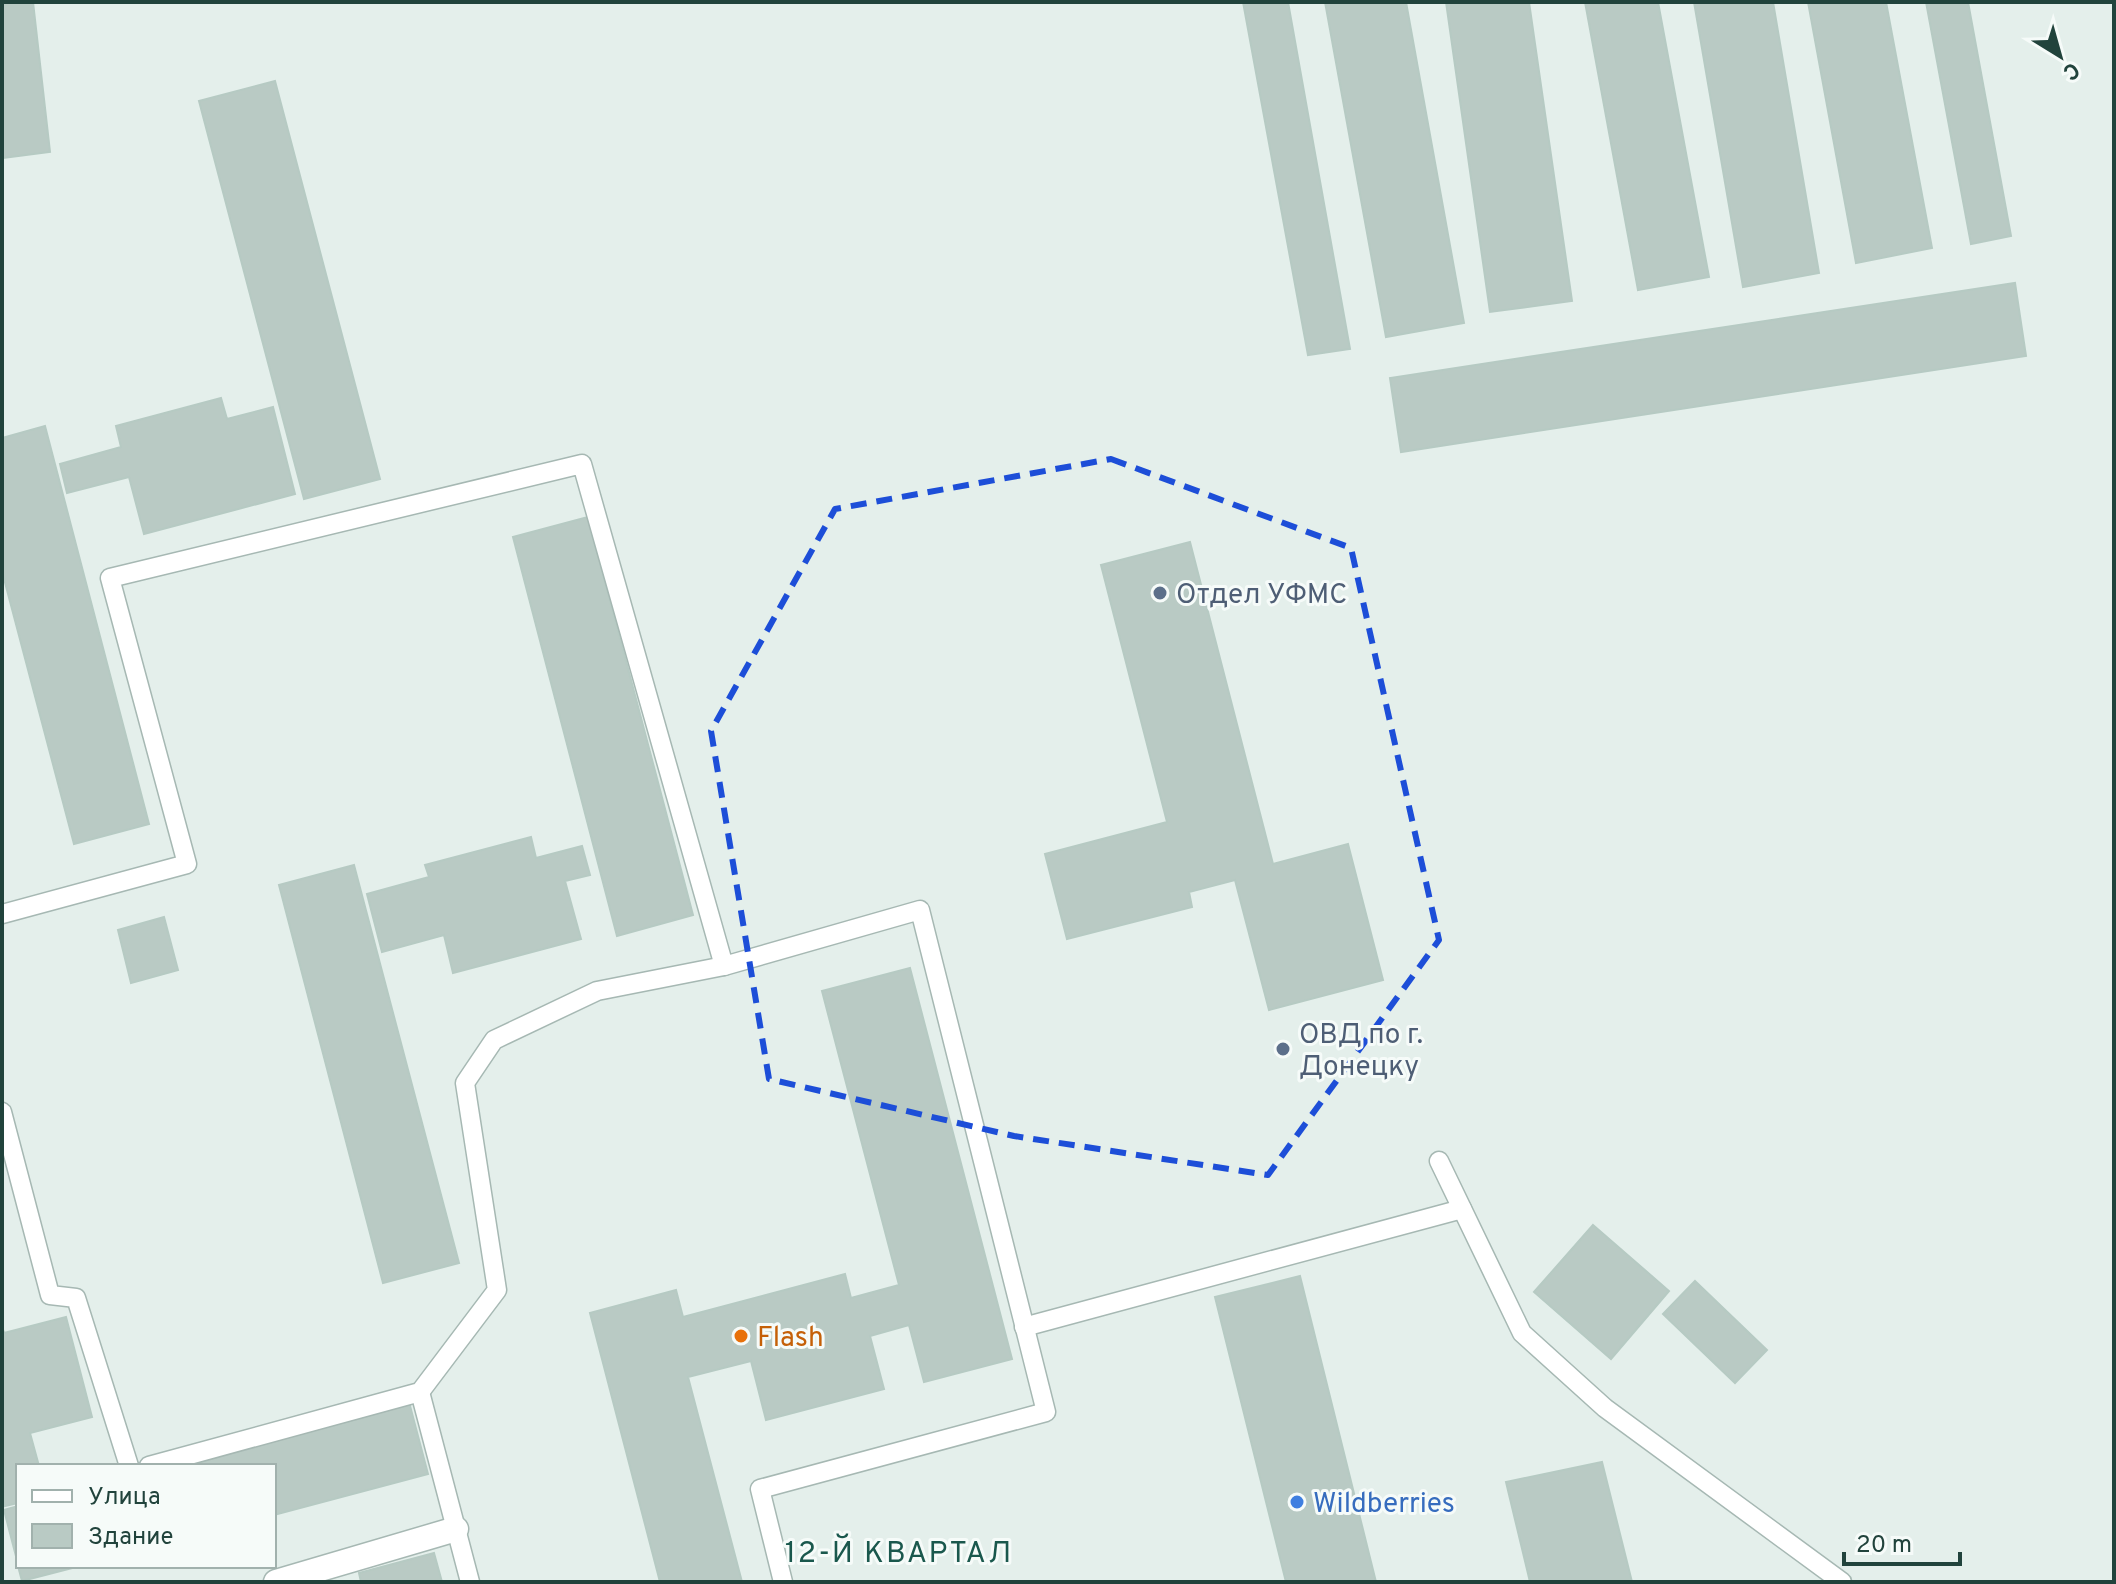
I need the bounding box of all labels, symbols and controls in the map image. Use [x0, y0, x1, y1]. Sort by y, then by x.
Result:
north arrow [2020, 16, 2100, 96]
text: С [2057, 55, 2084, 85]
place label: Отдел УФМС [1176, 578, 1347, 614]
marker: Отдел УФМС [1151, 584, 1169, 602]
place label: ОВД по г. Донецку [1299, 1018, 1423, 1086]
marker: ОВД по г. Донецку [1274, 1040, 1292, 1058]
place label: Flash [757, 1321, 824, 1357]
marker: Flash [732, 1327, 750, 1345]
legend [16, 1464, 276, 1568]
text: Улица [88, 1483, 161, 1513]
place label: Wildberries [1313, 1487, 1455, 1523]
marker: Wildberries [1288, 1493, 1306, 1511]
scale bar [1844, 1516, 1960, 1566]
text: Здание [88, 1523, 174, 1553]
text: 20 m [1856, 1531, 1912, 1561]
district label: 12-Й КВАРТАЛ [785, 1533, 1013, 1573]

